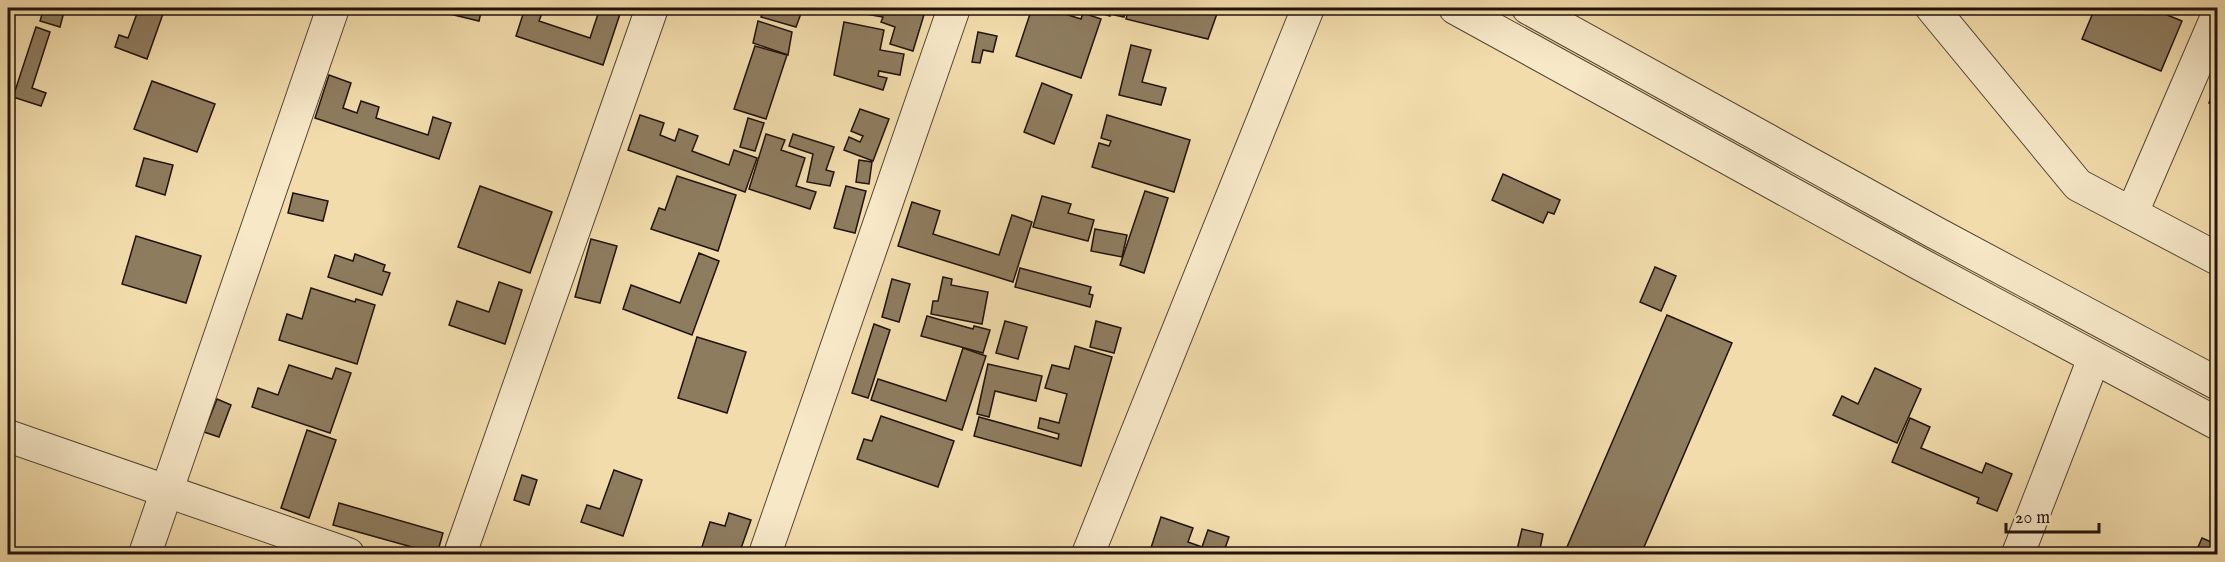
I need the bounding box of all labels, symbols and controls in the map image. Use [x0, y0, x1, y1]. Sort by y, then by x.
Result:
scale bar [2006, 496, 2099, 534]
text: 20 m [2015, 507, 2050, 530]

